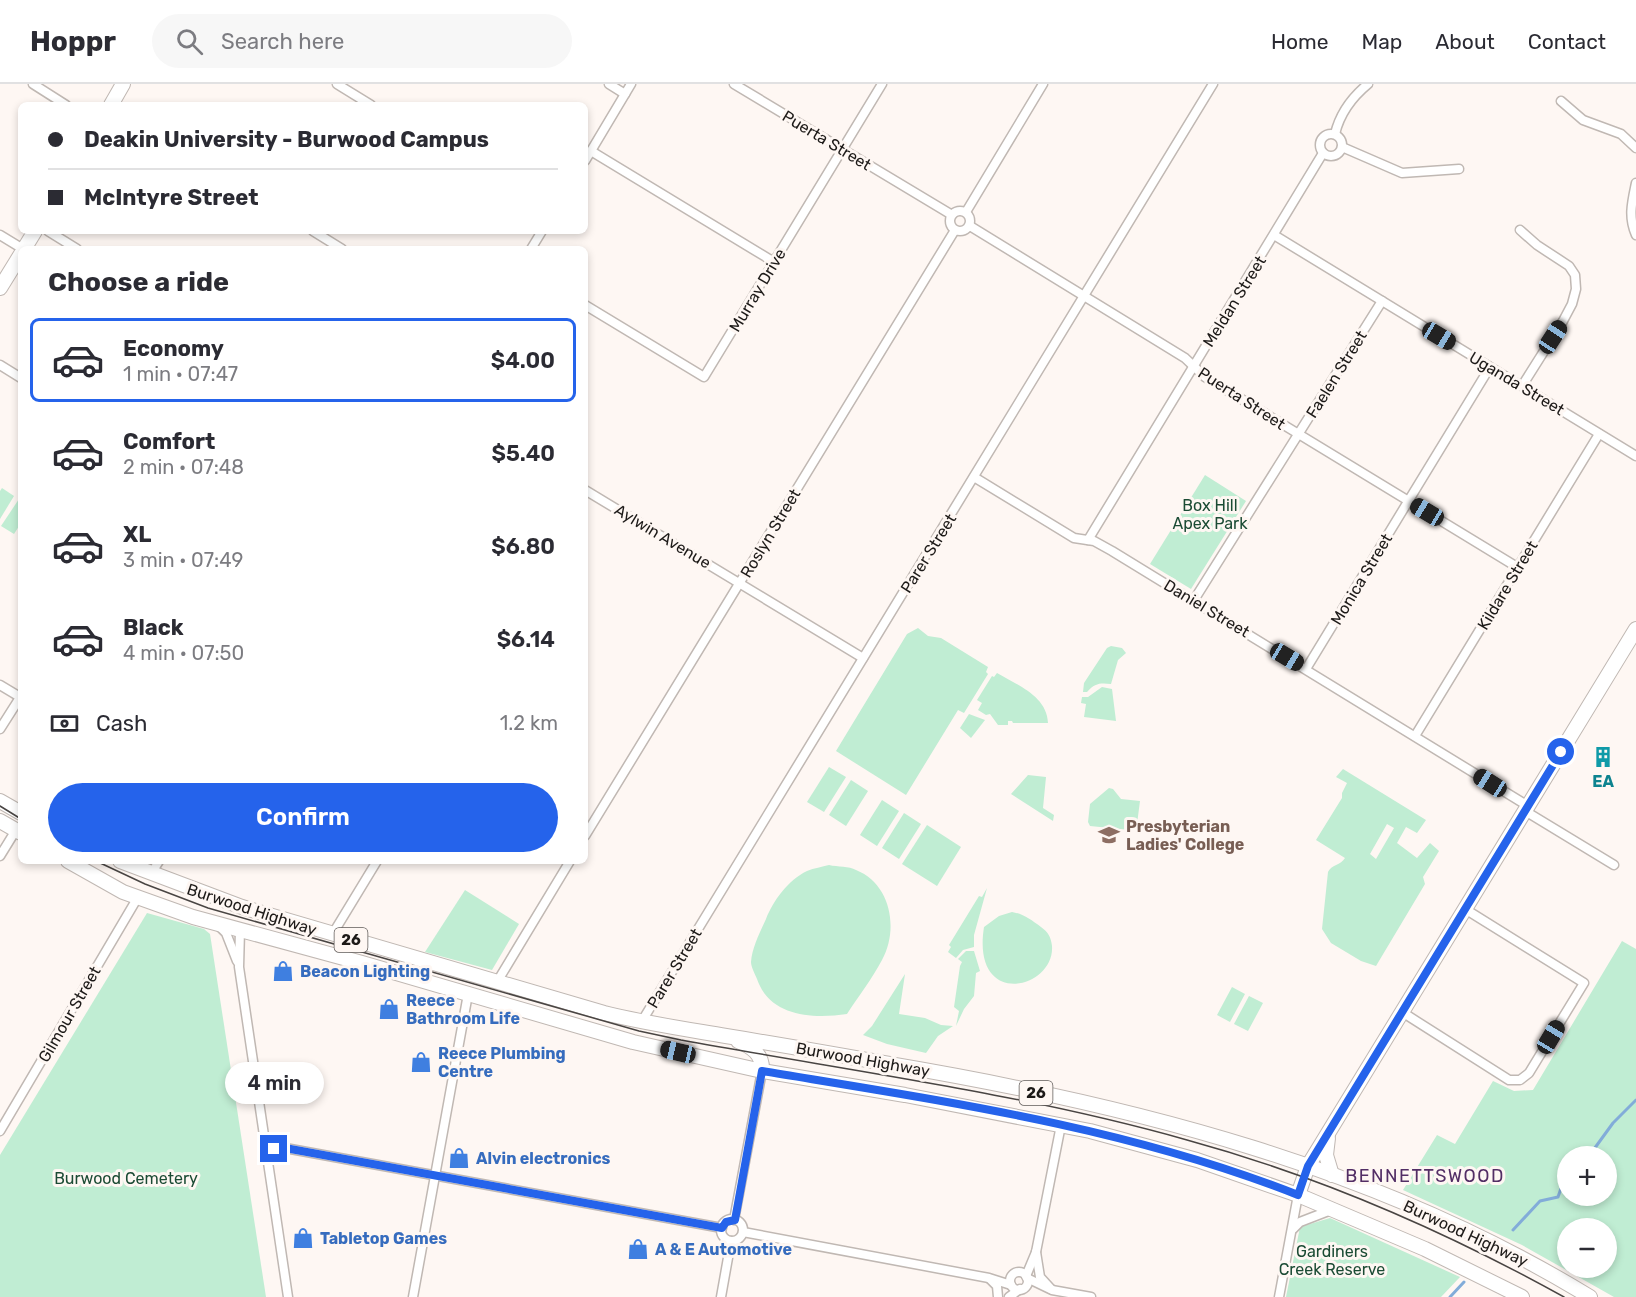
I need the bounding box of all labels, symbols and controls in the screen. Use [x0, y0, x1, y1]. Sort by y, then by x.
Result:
search box [152, 14, 572, 68]
text: Hoppr [30, 25, 116, 58]
icon: search [173, 25, 206, 58]
text: Search here [221, 28, 344, 55]
text: Home [1271, 29, 1328, 54]
text: Map [1361, 29, 1402, 54]
text: About [1435, 29, 1495, 54]
text: Contact [1528, 29, 1606, 54]
street label: Puerta Street [779, 106, 875, 174]
text: Deakin University - Burwood Campus [84, 126, 489, 153]
text: McIntyre Street [84, 184, 259, 211]
street label: Murray Drive [725, 245, 790, 335]
street label: Meldan Street [1199, 252, 1270, 350]
text: Choose a ride [48, 266, 229, 298]
car [1536, 317, 1570, 357]
car [1419, 319, 1459, 353]
street label: Faelen Street [1302, 327, 1371, 421]
icon: car [51, 333, 105, 387]
text: Economy [123, 335, 224, 362]
text: $4.00 [491, 347, 555, 374]
street label: Uganda Street [1466, 348, 1568, 419]
text: 1 min · 07:47 [123, 362, 238, 386]
street label: Puerta Street [1195, 363, 1289, 434]
icon: car [51, 426, 105, 480]
text: Comfort [123, 428, 215, 455]
text: $5.40 [492, 440, 555, 467]
text: 2 min · 07:48 [123, 455, 244, 479]
street label: Roslyn Street [736, 485, 804, 581]
car [1407, 495, 1447, 529]
park label: Box Hill Apex Park [1173, 496, 1248, 533]
street label: Aylwin Avenue [611, 500, 714, 573]
street label: Parer Street [897, 510, 960, 596]
icon: car [51, 519, 105, 573]
text: XL [123, 521, 151, 548]
street label: Monica Street [1327, 530, 1396, 628]
text: $6.80 [491, 533, 555, 560]
street label: Kildare Street [1473, 537, 1542, 633]
text: 3 min · 07:49 [123, 548, 243, 572]
street label: Daniel Street [1161, 575, 1253, 641]
icon: car [51, 612, 105, 666]
text: Black [123, 614, 184, 641]
text: $6.14 [497, 626, 555, 653]
car [1267, 640, 1307, 674]
text: 4 min · 07:50 [123, 641, 244, 665]
icon: cash [48, 707, 81, 740]
text: Cash [96, 710, 147, 737]
text: 1.2 km [500, 711, 558, 735]
route start [1547, 738, 1574, 765]
building icon: EA [1591, 745, 1615, 769]
car [1470, 766, 1510, 800]
place label: EA [1592, 772, 1614, 791]
button: Confirm [48, 783, 558, 852]
place label: Presbyterian Ladies' College [1126, 817, 1244, 854]
school or university icon: Presbyterian Ladies' College [1097, 823, 1121, 847]
street label: Burwood Highway [185, 880, 319, 939]
street label: Parer Street [643, 925, 706, 1012]
road number: 26 [334, 928, 368, 952]
shop icon: Beacon Lighting [271, 959, 295, 983]
place label: Beacon Lighting [300, 962, 430, 981]
street label: Gilmour Street [34, 963, 105, 1066]
place label: Reece Bathroom Life [406, 991, 520, 1028]
shop icon: Reece Bathroom Life [377, 997, 401, 1021]
car [1534, 1017, 1568, 1057]
street label: Burwood Highway [795, 1038, 931, 1081]
car [658, 1039, 698, 1065]
place label: Reece Plumbing Centre [438, 1044, 566, 1081]
shop icon: Reece Plumbing Centre [409, 1050, 433, 1074]
callout: 4 min [224, 1062, 324, 1104]
text: 4 min [247, 1071, 302, 1095]
road number: 26 [1020, 1081, 1052, 1105]
route end [260, 1135, 287, 1162]
shop icon: Alvin electronics [447, 1146, 471, 1170]
map controls [1557, 1146, 1617, 1278]
button: + [1557, 1146, 1617, 1206]
place label: Alvin electronics [476, 1149, 611, 1168]
district label: BENNETTSWOOD [1345, 1165, 1505, 1187]
park label: Burwood Cemetery [54, 1169, 198, 1188]
street label: Burwood Highway [1400, 1196, 1531, 1271]
button: − [1557, 1218, 1617, 1278]
shop icon: Tabletop Games [291, 1226, 315, 1250]
place label: Tabletop Games [320, 1229, 447, 1248]
shop icon: A & E Automotive [626, 1237, 650, 1261]
place label: A & E Automotive [655, 1240, 792, 1259]
park label: Gardiners Creek Reserve [1279, 1242, 1385, 1279]

